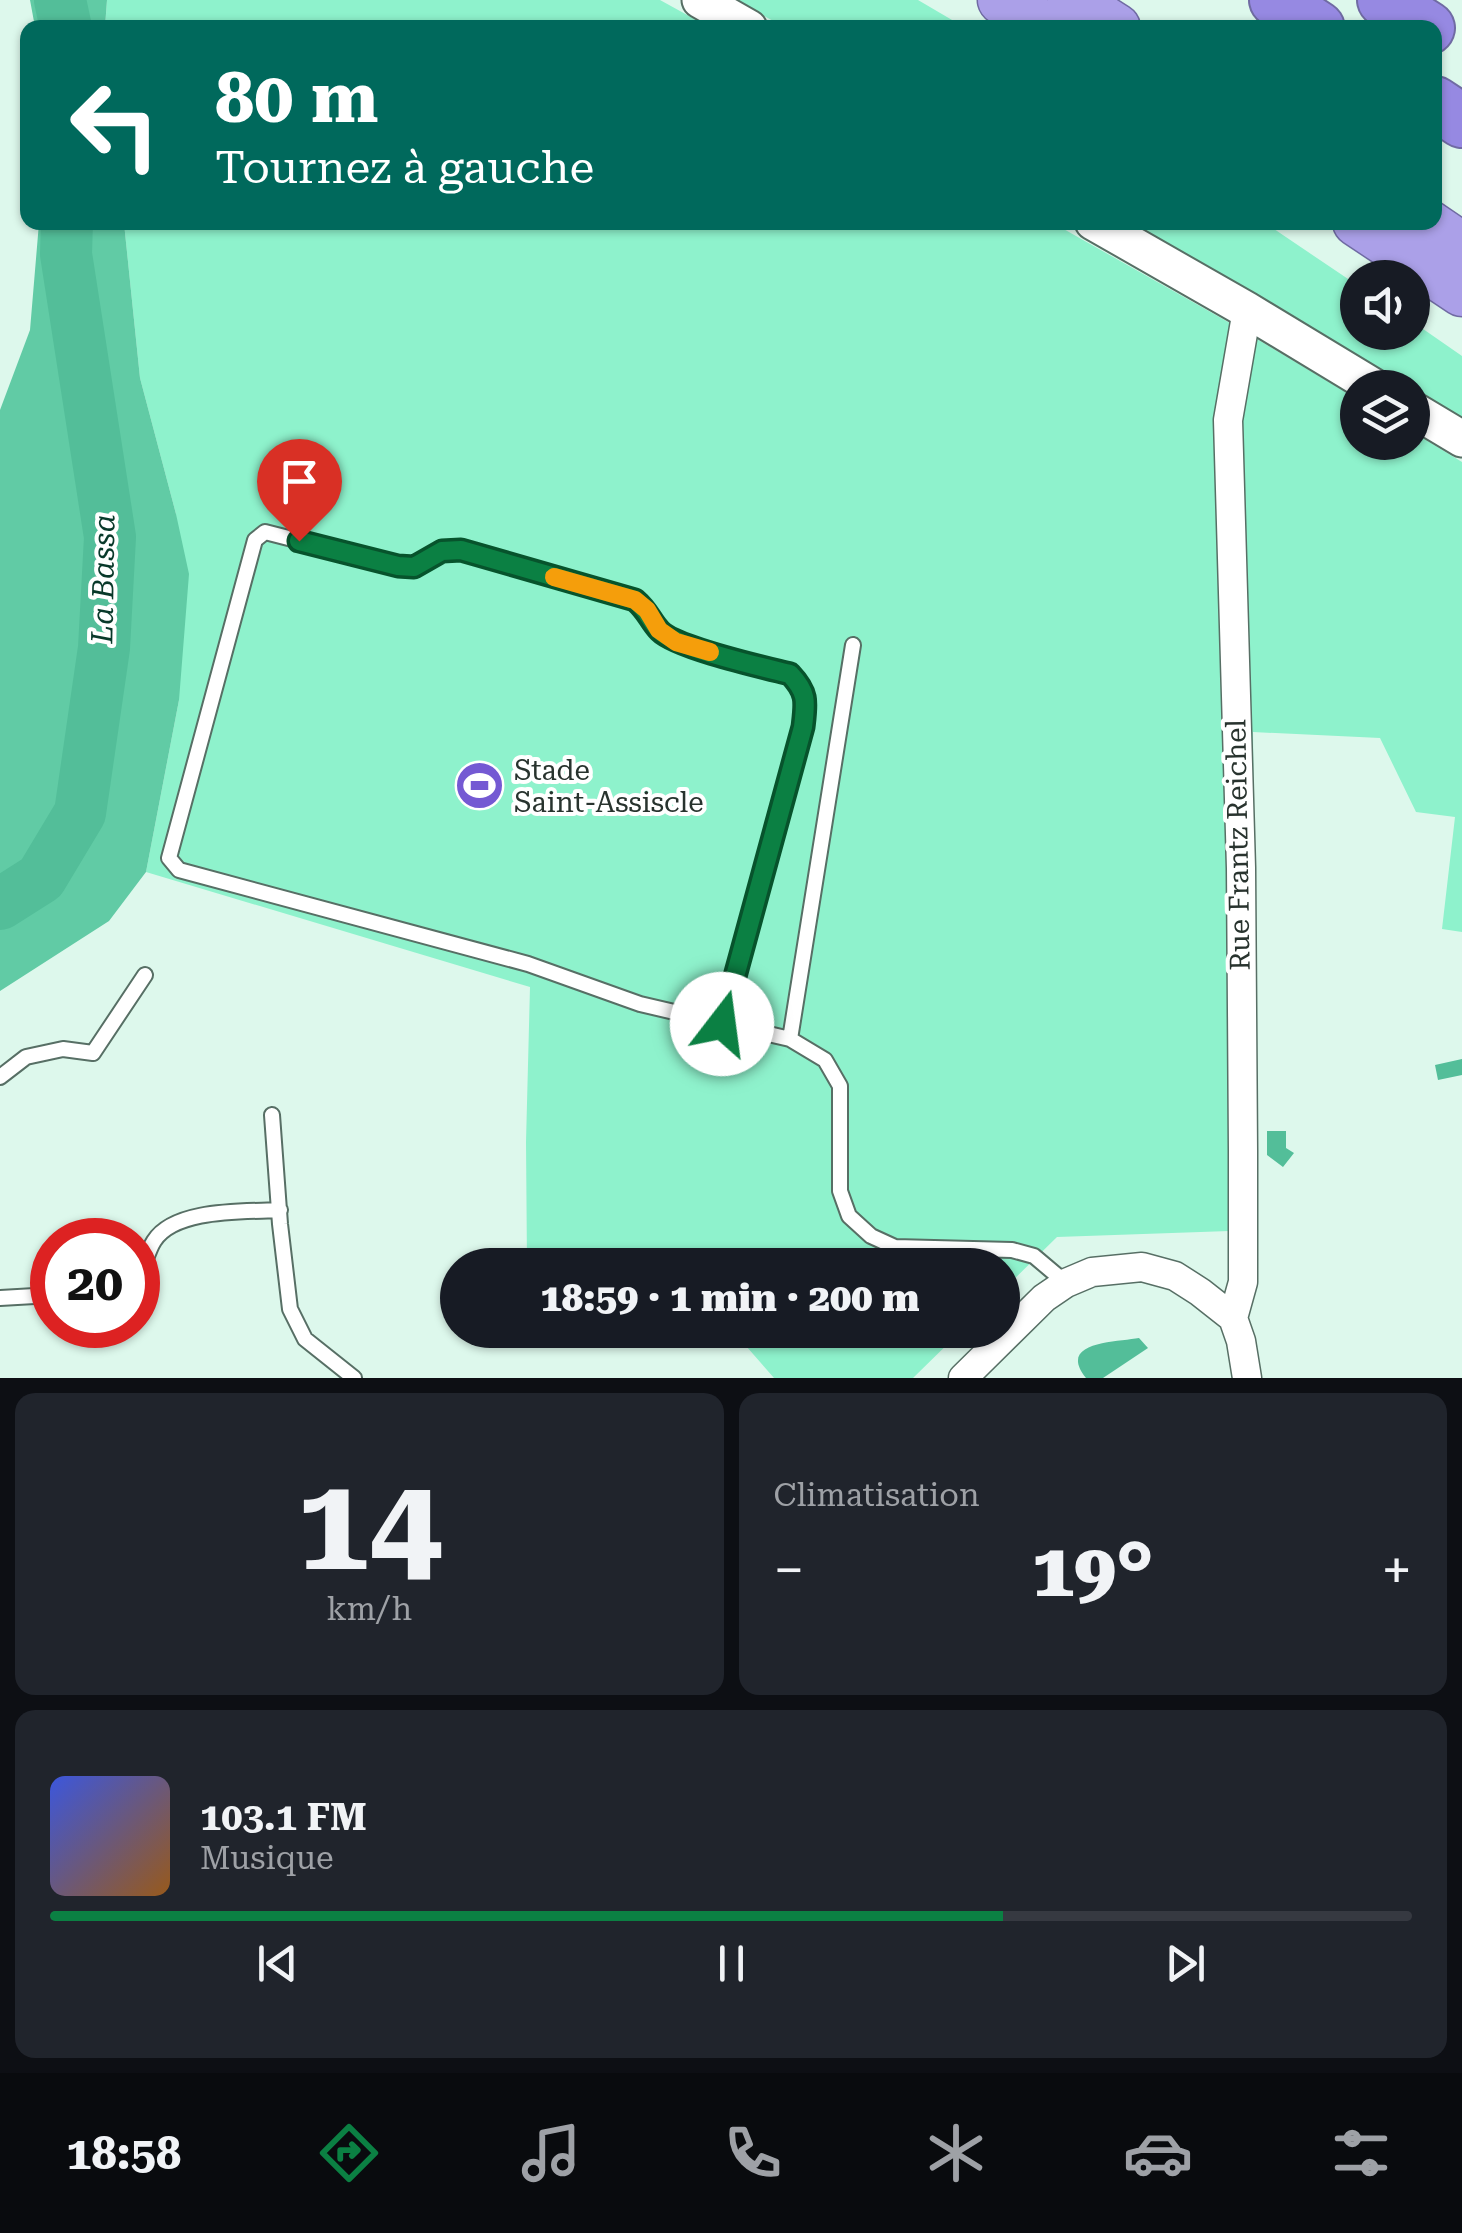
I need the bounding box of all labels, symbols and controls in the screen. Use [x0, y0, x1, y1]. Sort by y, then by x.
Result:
text: 80 m [215, 57, 379, 139]
icon: left [50, 60, 180, 190]
text: Tournez à gauche [215, 141, 594, 194]
map controls [1340, 260, 1430, 460]
button: sound [1340, 260, 1430, 350]
button: layers [1340, 370, 1430, 460]
pin [257, 439, 342, 542]
icon: arrive [272, 454, 327, 509]
water label: La Bassa [84, 514, 122, 645]
street label: Rue Frantz Reichel [1219, 719, 1257, 971]
place label: Stade Saint-Assiscle [514, 754, 704, 819]
sports icon: Stade Saint-Assiscle [453, 760, 505, 812]
position arrow [670, 972, 774, 1076]
speed limit sign: 20 [30, 1218, 160, 1348]
text: 18:59 · 1 min · 200 m [540, 1276, 920, 1320]
text: 14 [296, 1448, 442, 1601]
text: Climatisation [774, 1476, 980, 1514]
text: 19° [1032, 1526, 1154, 1614]
text: − [774, 1538, 804, 1602]
text: + [1381, 1538, 1412, 1602]
text: km/h [326, 1590, 412, 1628]
text: 103.1 FM [200, 1795, 367, 1839]
text: Musique [200, 1839, 334, 1877]
icon: previous [250, 1936, 305, 1991]
icon: pause [704, 1936, 759, 1991]
icon: next [1158, 1936, 1213, 1991]
icon: directions [314, 2118, 384, 2188]
icon: music [516, 2118, 586, 2188]
icon: phone [718, 2118, 788, 2188]
icon: climate [921, 2118, 991, 2188]
icon: car [1123, 2118, 1193, 2188]
icon: filters [1326, 2118, 1396, 2188]
text: 18:58 [66, 2127, 181, 2180]

